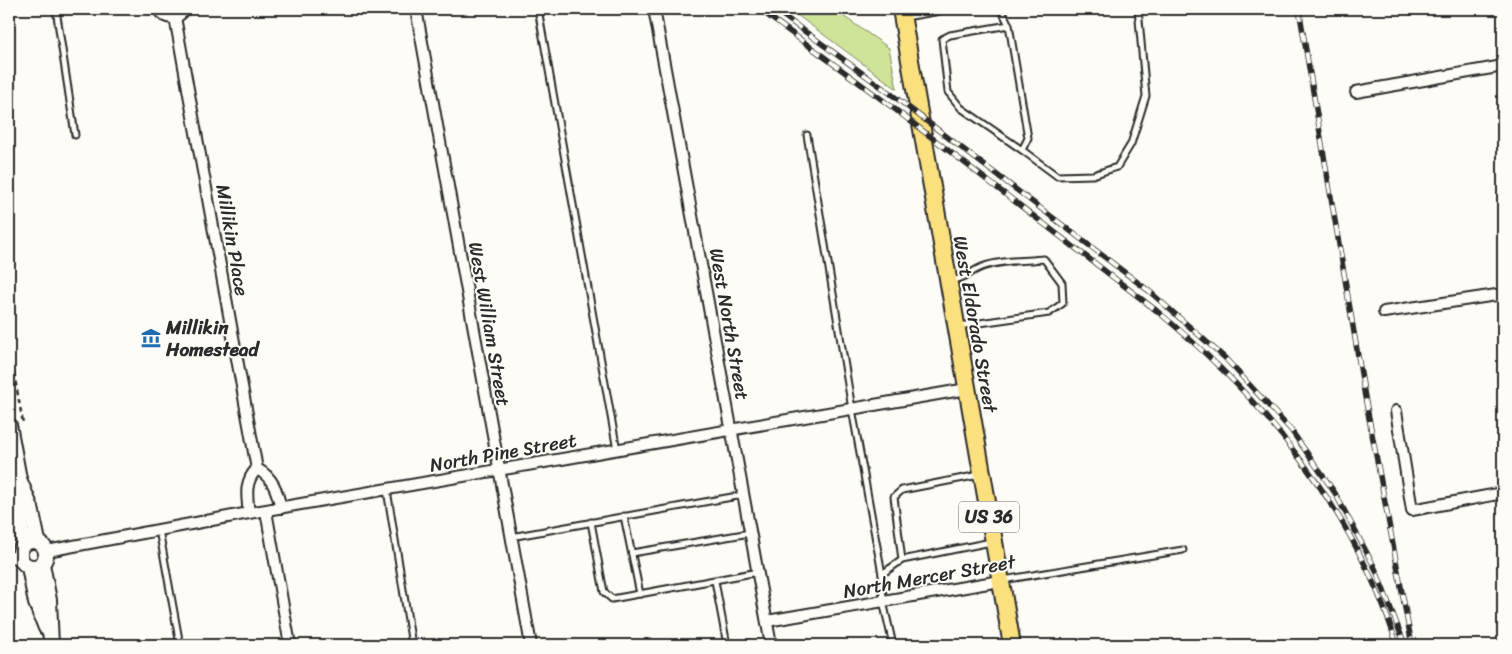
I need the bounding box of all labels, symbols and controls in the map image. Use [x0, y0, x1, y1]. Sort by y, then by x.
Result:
street label: Millikin Place [206, 182, 259, 299]
street label: West Eldorado Street [944, 233, 1008, 416]
street label: West William Street [459, 239, 520, 409]
street label: West North Street [700, 245, 759, 403]
place label: Millikin Homestead [165, 311, 261, 366]
museum icon: Millikin Homestead [140, 327, 162, 349]
street label: North Pine Street [427, 423, 579, 482]
road number: US 36 [959, 502, 1019, 532]
street label: North Mercer Street [840, 545, 1019, 608]

